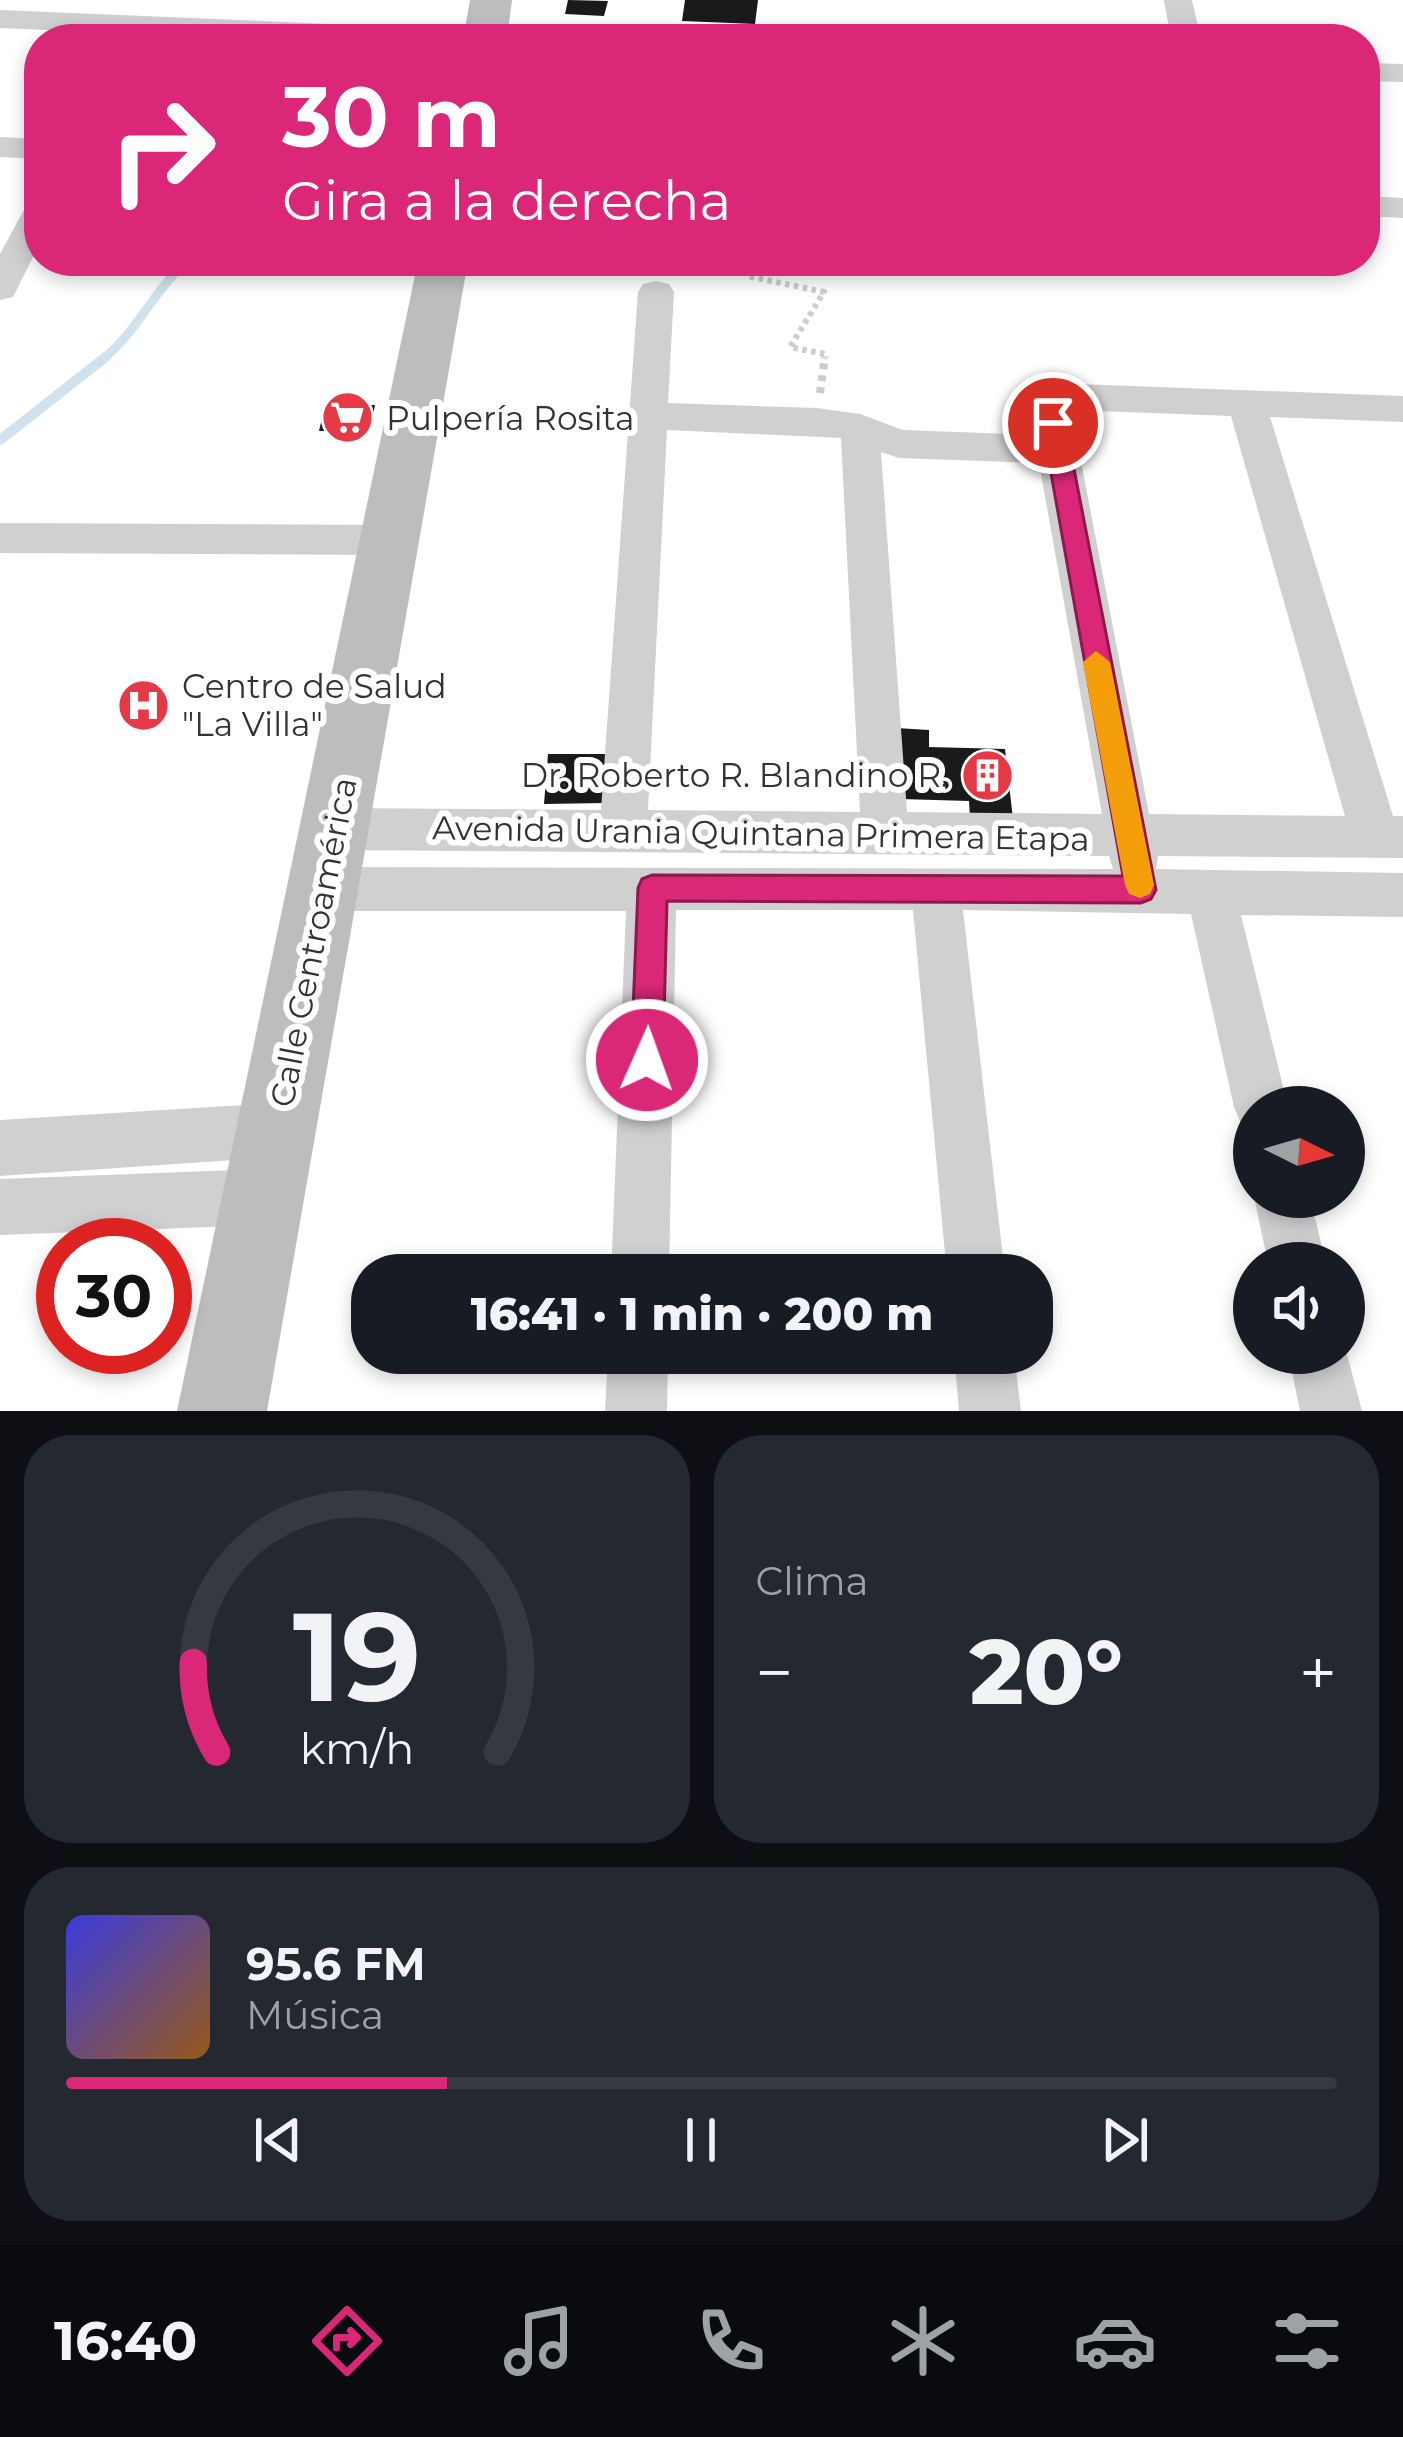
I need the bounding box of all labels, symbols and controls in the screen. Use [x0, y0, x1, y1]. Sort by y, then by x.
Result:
text: 30 m [282, 66, 501, 168]
icon: right [84, 72, 240, 228]
text: Gira a la derecha [282, 168, 731, 234]
pin [1002, 372, 1104, 474]
supermarket icon: Pulpería Rosita [319, 390, 375, 446]
icon: arrive [1020, 390, 1086, 456]
place label: Pulpería Rosita [386, 398, 634, 438]
place label: Centro de Salud "La Villa" [182, 666, 447, 744]
hospital icon: Centro de Salud "La Villa" [115, 677, 171, 733]
building icon: Dr. Roberto R. Blandino R. [959, 747, 1015, 803]
place label: Dr. Roberto R. Blandino R. [521, 755, 948, 795]
street label: Calle Centroamérica [261, 774, 365, 1110]
street label: Avenida Urania Quintana Primera Etapa [432, 807, 1090, 859]
position arrow [584, 997, 710, 1123]
north arrow [1233, 1086, 1365, 1218]
map controls [1233, 1086, 1365, 1374]
speed limit sign: 30 [36, 1218, 192, 1374]
button: sound [1233, 1242, 1365, 1374]
text: 16:41 · 1 min · 200 m [471, 1286, 933, 1341]
text: Clima [756, 1557, 869, 1605]
text: 19 [293, 1580, 421, 1732]
text: 20° [970, 1617, 1123, 1727]
text: − [756, 1632, 793, 1713]
text: + [1299, 1632, 1337, 1713]
text: km/h [300, 1722, 414, 1775]
text: 95.6 FM [246, 1936, 426, 1991]
text: Música [246, 1991, 384, 2039]
icon: previous [245, 2107, 311, 2173]
icon: pause [668, 2107, 734, 2173]
icon: next [1092, 2107, 1158, 2173]
icon: directions [305, 2299, 389, 2383]
icon: music [497, 2299, 581, 2383]
icon: phone [689, 2299, 773, 2383]
icon: climate [881, 2299, 965, 2383]
icon: car [1073, 2299, 1157, 2383]
icon: filters [1265, 2299, 1349, 2383]
text: 16:40 [54, 2308, 198, 2374]

